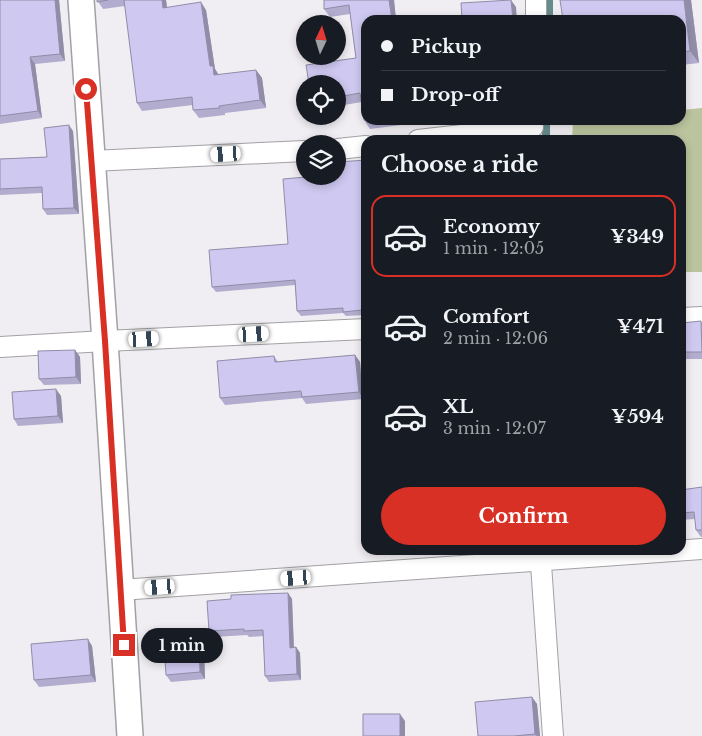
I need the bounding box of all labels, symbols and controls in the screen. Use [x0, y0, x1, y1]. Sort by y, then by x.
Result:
north arrow [296, 15, 346, 65]
map controls [296, 15, 346, 185]
text: Pickup [411, 35, 482, 58]
button: locate [296, 75, 346, 125]
route start [75, 78, 97, 100]
text: Drop-off [411, 83, 500, 106]
button: layers [296, 135, 346, 185]
car [210, 146, 241, 162]
text: Choose a ride [381, 151, 538, 178]
icon: car [383, 214, 428, 259]
text: Economy [443, 215, 540, 238]
text: ¥349 [610, 225, 664, 248]
text: 1 min · 12:05 [443, 238, 544, 258]
icon: car [383, 304, 428, 349]
text: Comfort [443, 305, 530, 328]
text: ¥471 [617, 315, 664, 338]
car [238, 326, 269, 342]
text: 2 min · 12:06 [443, 328, 548, 348]
car [128, 331, 159, 347]
icon: car [383, 394, 428, 439]
text: XL [443, 395, 473, 418]
text: ¥594 [611, 405, 664, 428]
text: 3 min · 12:07 [443, 418, 546, 438]
button: Confirm [381, 487, 666, 545]
car [280, 569, 311, 587]
car [144, 578, 175, 596]
callout: 1 min [142, 628, 224, 662]
route end [113, 634, 135, 656]
text: 1 min [159, 635, 205, 655]

